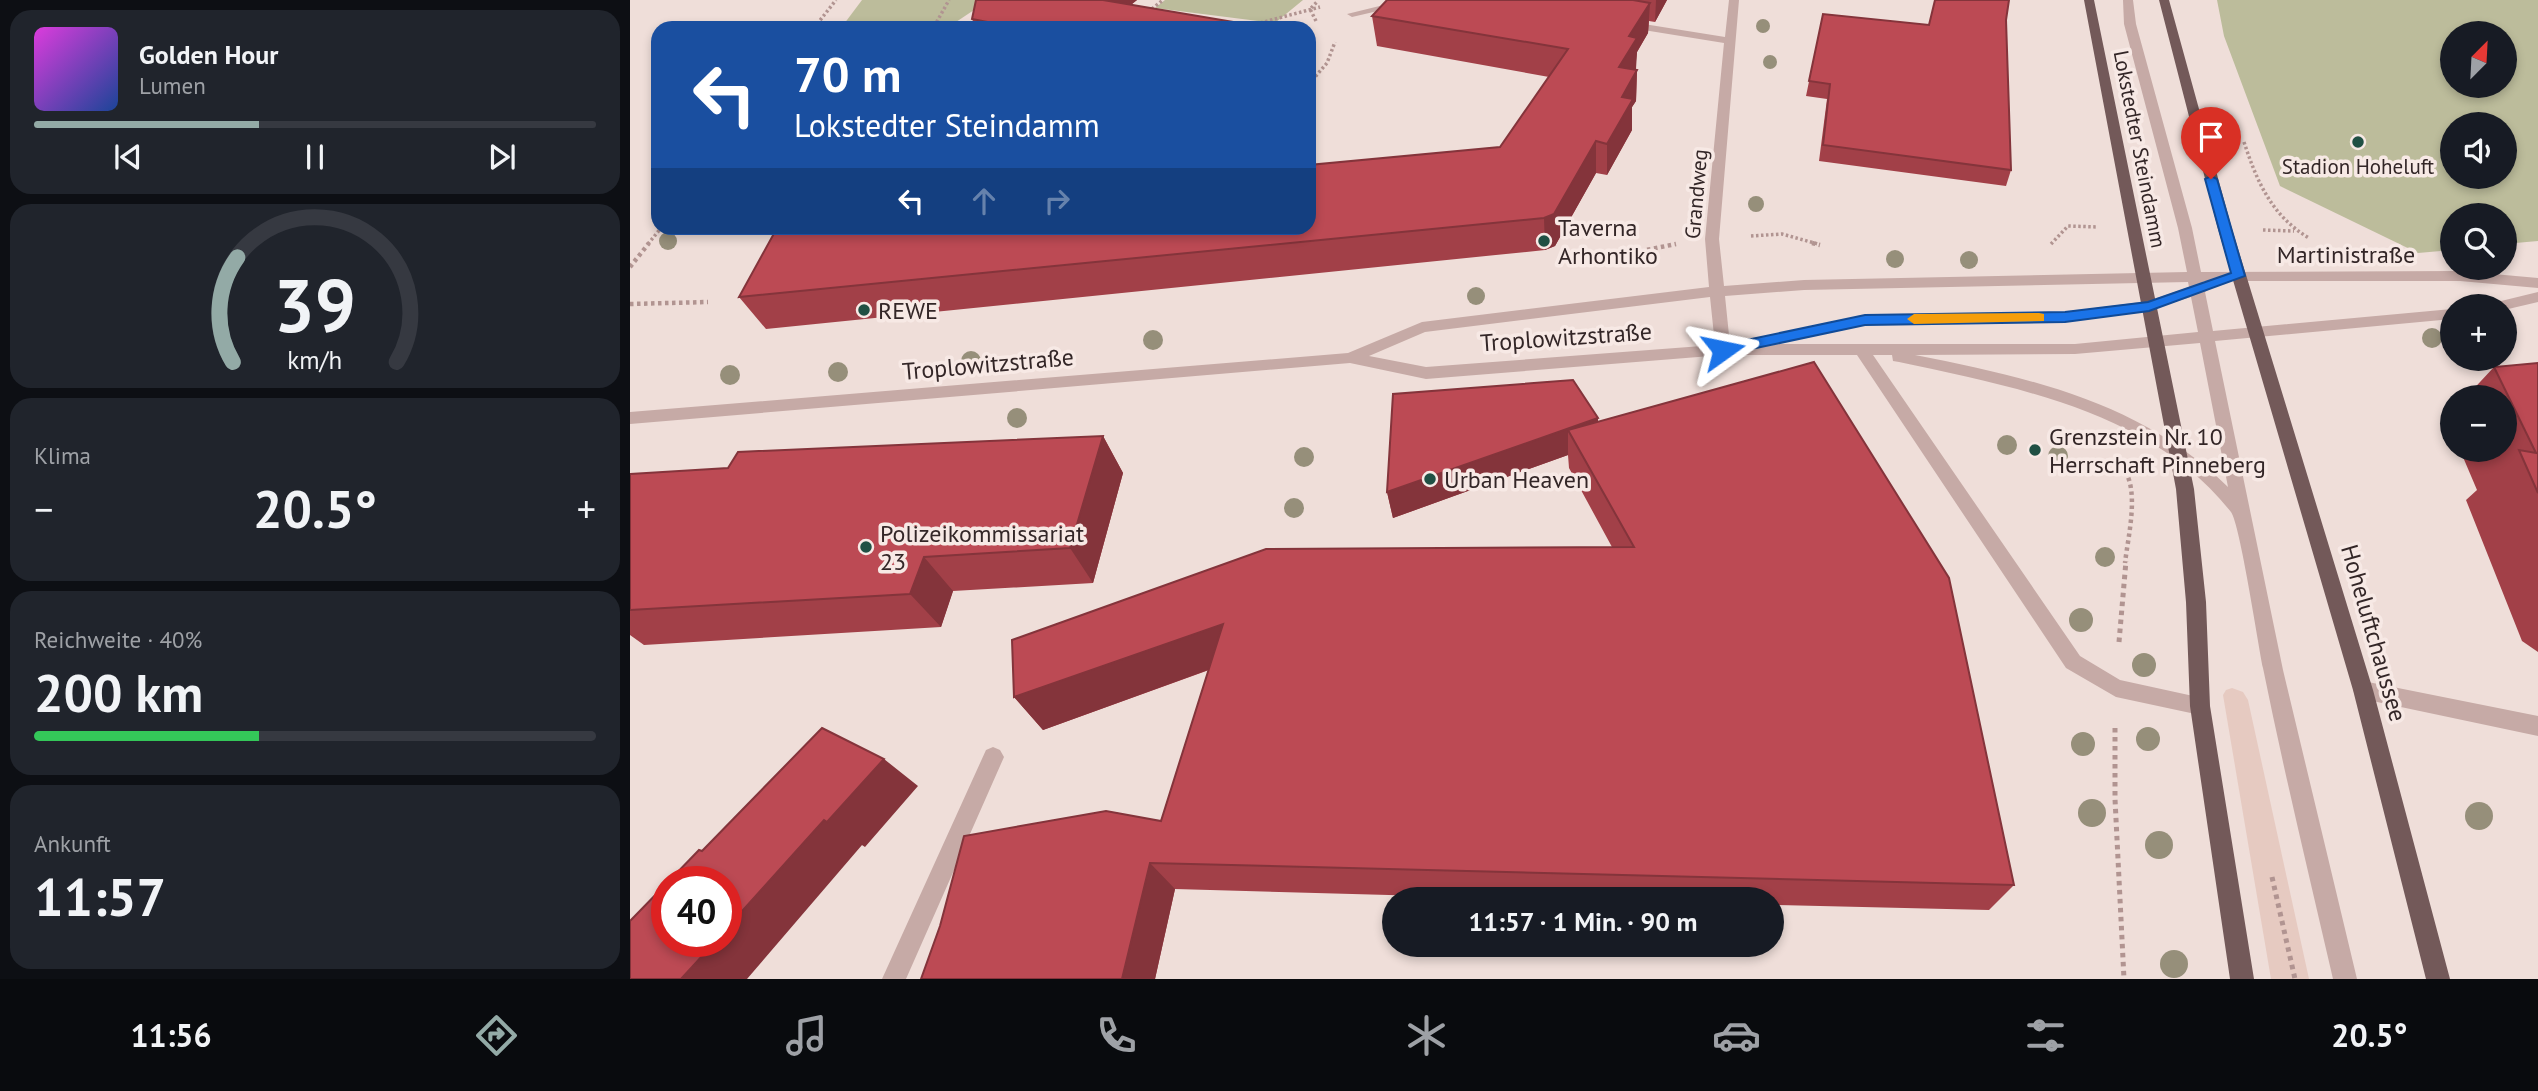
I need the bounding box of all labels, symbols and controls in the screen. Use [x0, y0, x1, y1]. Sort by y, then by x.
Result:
north arrow [2440, 21, 2516, 98]
map controls [2440, 21, 2517, 462]
text: Golden Hour [139, 38, 278, 71]
text: 70 m [794, 42, 901, 106]
street label: Lokstedter Steindamm [2108, 48, 2172, 250]
icon: left [679, 49, 770, 140]
text: Lumen [139, 71, 206, 100]
text: Lokstedter Steindamm [794, 104, 1100, 146]
pin [2181, 107, 2241, 179]
button: sound [2440, 112, 2517, 189]
icon: arrive [2192, 118, 2230, 156]
marker: Stadion Hoheluft [2350, 134, 2366, 150]
icon: previous [109, 138, 147, 176]
icon: pause [296, 138, 334, 176]
icon: next [483, 138, 521, 176]
street label: Grandweg [1679, 148, 1713, 240]
place label: Stadion Hoheluft [2282, 153, 2434, 180]
icon: left [892, 182, 930, 220]
icon: ahead [965, 182, 1003, 220]
icon: right [1038, 182, 1076, 220]
button: search [2440, 203, 2517, 280]
place label: Taverna Arhontiko [1558, 212, 1658, 271]
marker: Taverna Arhontiko [1536, 233, 1552, 249]
street label: Martinistraße [2277, 239, 2415, 270]
text: 39 [274, 258, 356, 352]
button: + [2440, 294, 2517, 371]
place label: REWE [878, 295, 938, 326]
marker: REWE [856, 302, 872, 318]
position arrow [1686, 313, 1760, 387]
street label: Troplowitzstraße [1479, 316, 1653, 358]
street label: Troplowitzstraße [901, 341, 1075, 387]
text: km/h [288, 343, 342, 375]
button: − [2440, 385, 2517, 462]
place label: Grenzstein Nr. 10 Herrschaft Pinneberg [2049, 421, 2266, 480]
text: Klima [34, 441, 91, 470]
marker: Grenzstein Nr. 10 Herrschaft Pinneberg [2027, 442, 2043, 458]
place label: Urban Heaven [1444, 464, 1589, 495]
marker: Urban Heaven [1422, 471, 1438, 487]
text: 20.5° [253, 475, 377, 542]
text: − [34, 484, 53, 533]
text: + [577, 484, 596, 533]
place label: Polizeikommissariat 23 [880, 518, 1084, 577]
marker: Polizeikommissariat 23 [858, 539, 874, 555]
street label: Hoheluftchaussee [2334, 541, 2414, 725]
text: Reichweite · 40% [34, 625, 202, 654]
text: 200 km [34, 659, 203, 726]
text: Ankunft [34, 829, 111, 858]
text: 11:57 [34, 863, 166, 930]
speed limit sign: 40 [651, 866, 742, 957]
text: 11:57 · 1 Min. · 90 m [1469, 905, 1697, 938]
icon: directions [472, 1011, 521, 1060]
icon: music [782, 1011, 831, 1060]
icon: phone [1092, 1011, 1141, 1060]
icon: climate [1402, 1011, 1451, 1060]
icon: car [1712, 1011, 1761, 1060]
icon: filters [2021, 1011, 2070, 1060]
text: 11:56 [130, 1014, 212, 1056]
text: 20.5° [2331, 1014, 2408, 1056]

